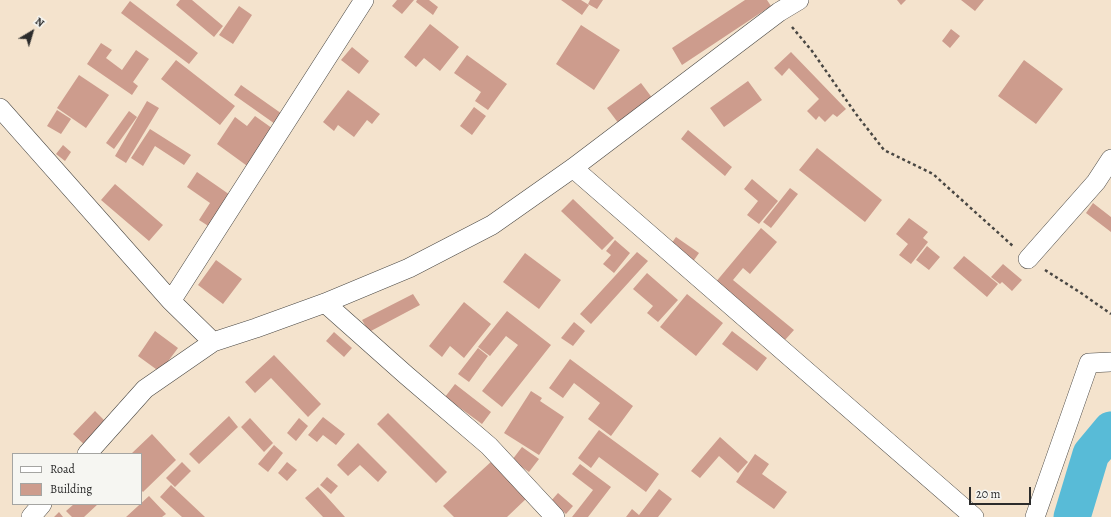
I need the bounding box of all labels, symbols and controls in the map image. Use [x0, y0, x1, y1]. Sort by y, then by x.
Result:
north arrow [12, 12, 52, 52]
text: N [32, 14, 47, 31]
legend [12, 453, 142, 505]
text: Road [50, 461, 75, 477]
scale bar [971, 479, 1033, 505]
text: Building [50, 481, 92, 497]
text: 20 m [976, 486, 1000, 502]

